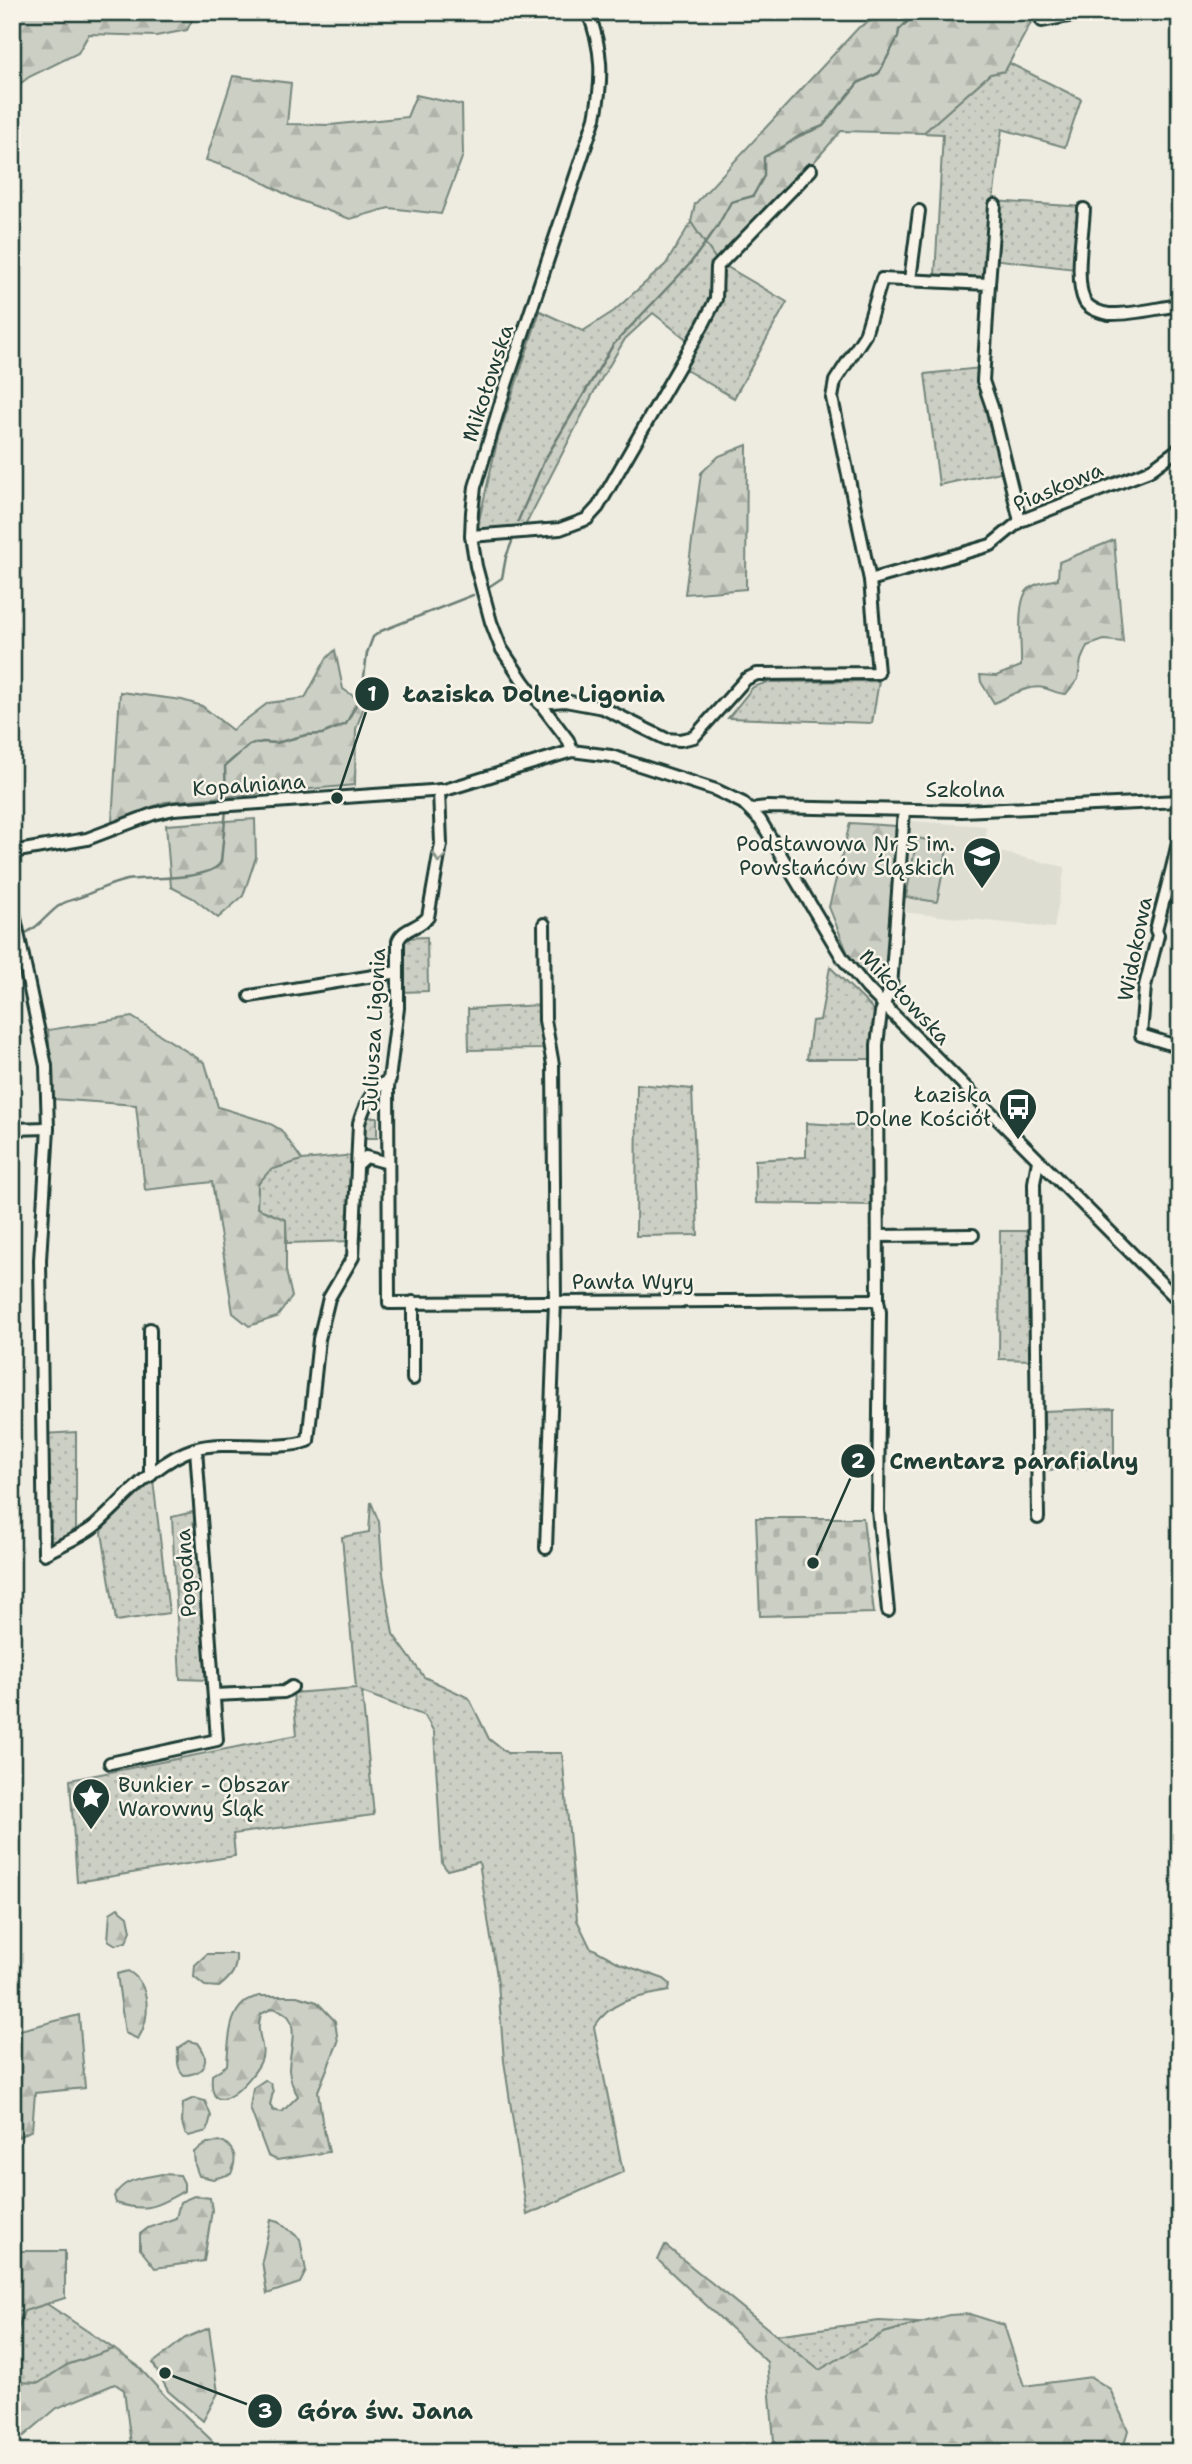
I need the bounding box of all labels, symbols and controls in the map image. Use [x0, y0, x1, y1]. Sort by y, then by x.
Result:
street label: Mikołowska [456, 321, 520, 445]
street label: Piaskowa [1009, 456, 1107, 518]
callout: Łaziska Dolne Ligonia [354, 672, 679, 716]
text: Łaziska Dolne Ligonia [402, 679, 665, 709]
text: 1 [367, 680, 377, 708]
street label: Kopalniana [191, 767, 307, 803]
street label: Szkolna [925, 776, 1005, 804]
place label: Podstawowa Nr 5 im. Powstańców Śląskich [736, 830, 955, 882]
school or university icon: Podstawowa Nr 5 im. Powstańców Śląskich [961, 835, 1003, 890]
one-way arrow [431, 852, 446, 864]
street label: Widokowa [1111, 894, 1159, 1004]
street label: Mikołowska [853, 943, 957, 1051]
street label: Juliusza Ligonia [356, 947, 392, 1113]
place label: Łaziska Dolne Kościół [855, 1081, 991, 1133]
bus stop icon: Łaziska Dolne Kościół [997, 1086, 1039, 1141]
street label: Pawła Wyry [572, 1268, 694, 1296]
callout: Cmentarz parafialny [840, 1439, 1153, 1483]
text: Cmentarz parafialny [889, 1446, 1139, 1476]
text: 2 [851, 1447, 866, 1475]
street label: Pogodna [169, 1528, 203, 1618]
place label: Bunkier - Obszar Warowny Śląk [118, 1771, 290, 1823]
place icon: Bunkier - Obszar Warowny Śląk [70, 1776, 112, 1831]
callout: Góra św. Jana [248, 2389, 486, 2433]
text: Góra św. Jana [297, 2396, 473, 2426]
text: 3 [258, 2397, 272, 2425]

